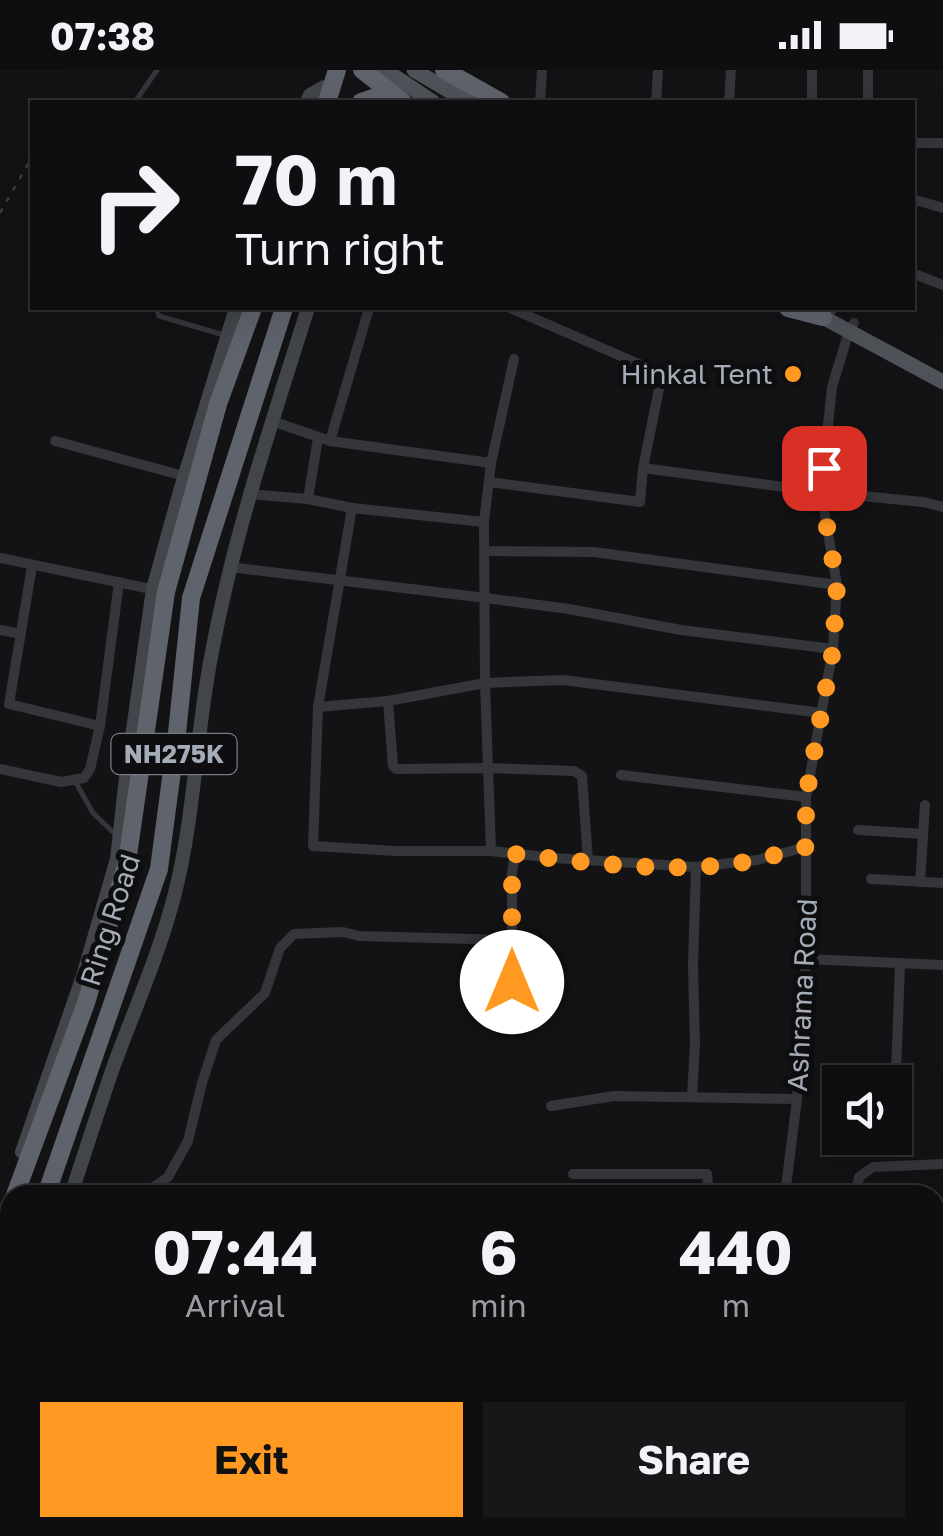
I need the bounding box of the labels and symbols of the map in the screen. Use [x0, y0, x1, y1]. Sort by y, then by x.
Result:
place label: Hinkal Tent [620, 357, 773, 390]
marker: Hinkal Tent [782, 363, 804, 385]
pin [782, 426, 867, 511]
road number: NH275K [111, 734, 236, 774]
street label: Ring Road [73, 850, 146, 990]
street label: Ashrama Road [780, 898, 823, 1092]
position arrow [460, 930, 564, 1034]

